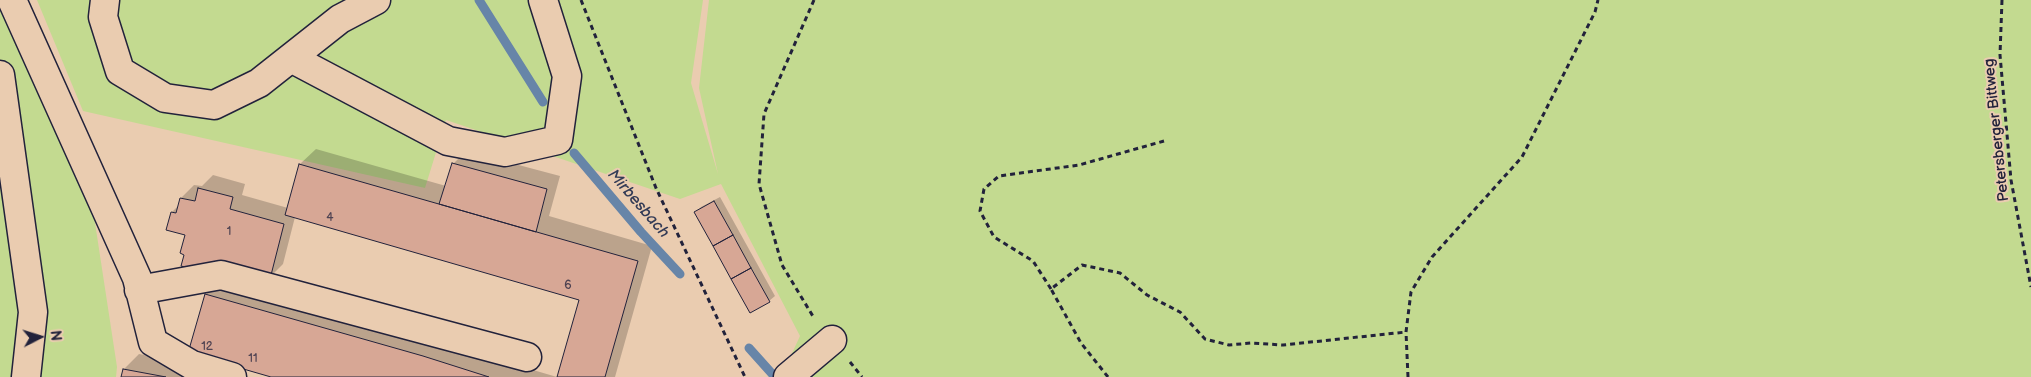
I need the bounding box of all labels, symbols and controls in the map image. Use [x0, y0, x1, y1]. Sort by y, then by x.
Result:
street label: Petersberger Bittweg [1981, 58, 2013, 202]
water label: Mirbesbach [603, 166, 673, 242]
house number: 4 [326, 211, 334, 225]
house number: 1 [227, 225, 231, 239]
house number: 6 [564, 279, 572, 293]
north arrow [15, 312, 65, 362]
text: N [47, 330, 64, 342]
house number: 12 [201, 340, 213, 354]
house number: 11 [248, 352, 258, 366]

